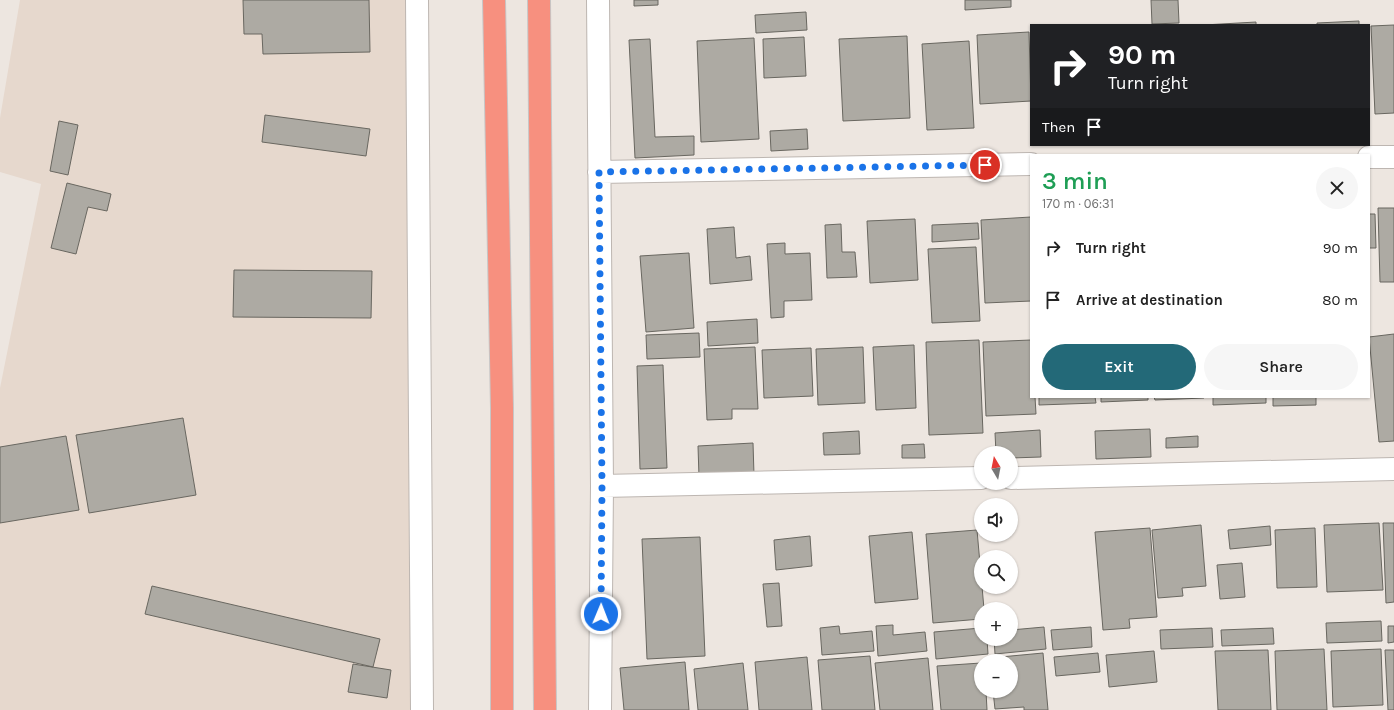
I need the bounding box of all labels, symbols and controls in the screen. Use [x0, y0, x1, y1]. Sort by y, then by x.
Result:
text: 90 m [1108, 38, 1176, 71]
icon: right [1042, 40, 1094, 92]
text: Turn right [1108, 72, 1188, 94]
icon: arrive [1083, 116, 1105, 138]
text: Then [1042, 118, 1075, 136]
pin [968, 148, 1002, 182]
icon: arrive [974, 154, 996, 176]
text: 3 min [1042, 167, 1108, 195]
button: close [1316, 167, 1358, 209]
text: 170 m · 06:31 [1042, 196, 1114, 211]
icon: right [1042, 237, 1064, 259]
text: Turn right [1076, 239, 1146, 257]
text: 90 m [1323, 239, 1358, 257]
icon: arrive [1042, 289, 1064, 311]
text: Arrive at destination [1076, 291, 1223, 309]
text: 80 m [1322, 291, 1358, 309]
button: Exit [1042, 344, 1196, 390]
button: Share [1204, 344, 1358, 390]
north arrow [974, 446, 1018, 490]
map controls [974, 446, 1018, 698]
button: sound [974, 498, 1018, 542]
button: search [974, 550, 1018, 594]
position arrow [580, 593, 622, 635]
button: + [974, 602, 1018, 646]
button: − [974, 654, 1018, 698]

